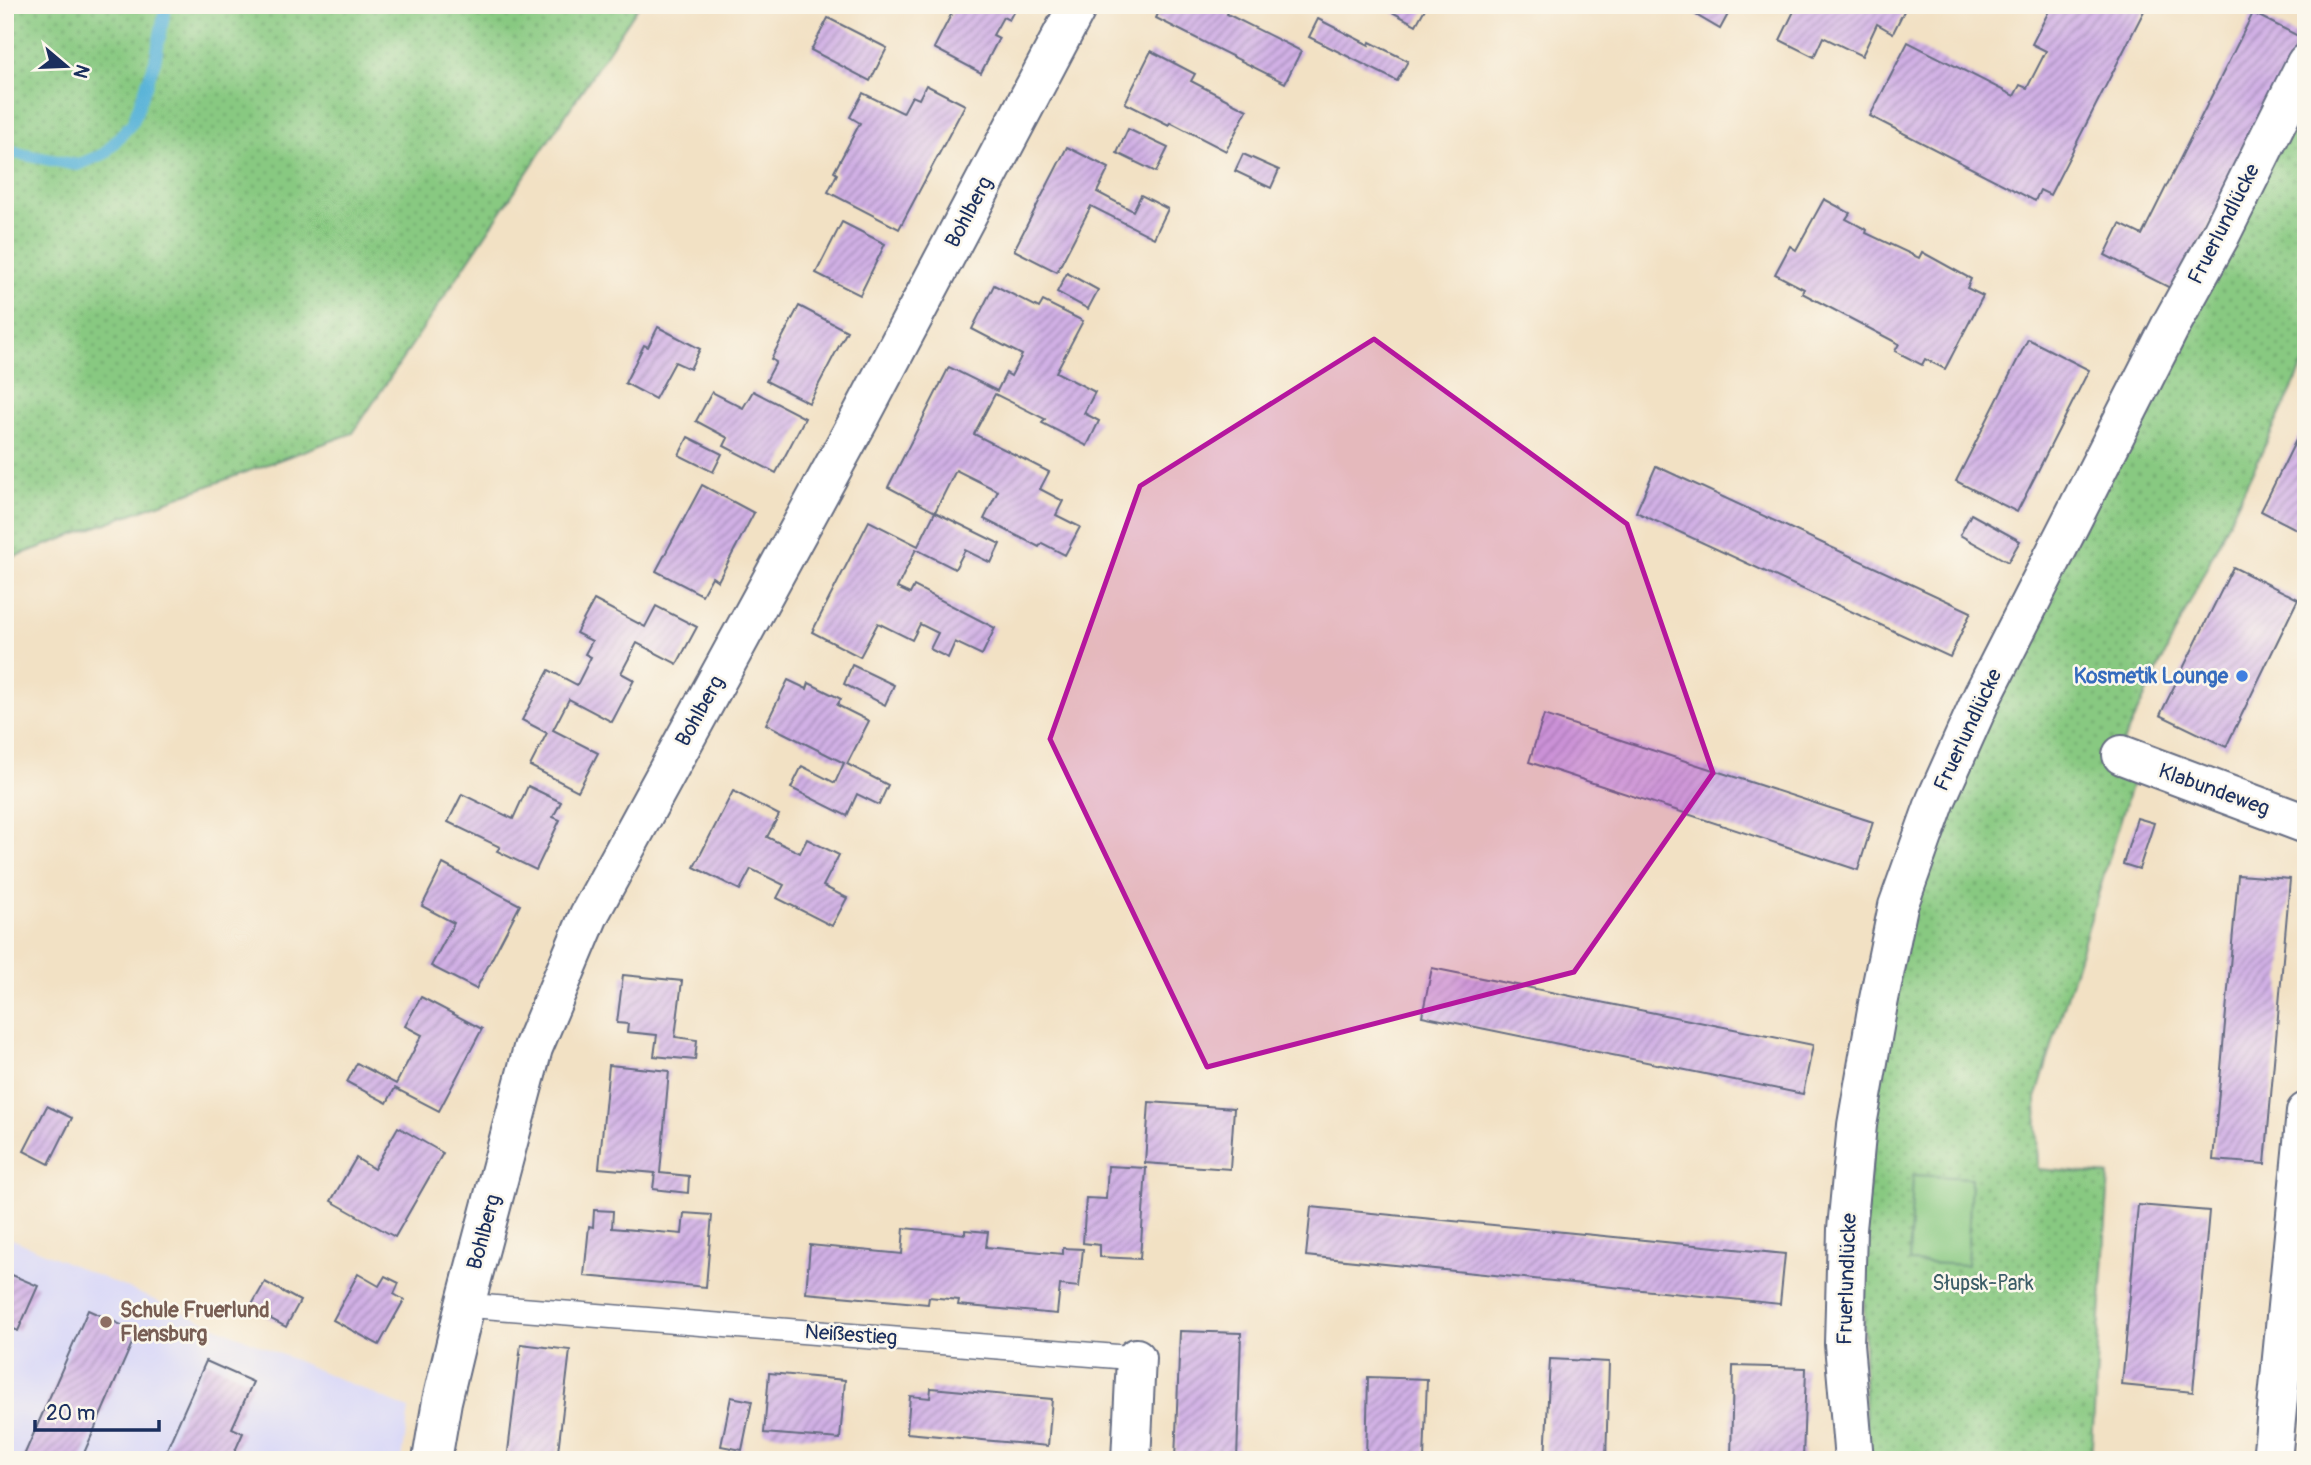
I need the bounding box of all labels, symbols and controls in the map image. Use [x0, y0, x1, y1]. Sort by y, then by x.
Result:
north arrow [32, 32, 102, 102]
text: N [68, 61, 95, 81]
street label: Fruerlundlücke [2182, 159, 2266, 289]
street label: Bohlberg [939, 172, 999, 252]
place label: Kosmetik Lounge [2074, 663, 2229, 690]
street label: Fruerlundlücke [1928, 664, 2008, 796]
marker: Kosmetik Lounge [2234, 668, 2250, 684]
street label: Bohlberg [670, 671, 730, 751]
street label: Klabundeweg [2155, 757, 2273, 823]
street label: Bohlberg [461, 1191, 507, 1273]
street label: Fruerlundlücke [1831, 1212, 1863, 1345]
park label: Słupsk-Park [1932, 1270, 2034, 1297]
place label: Schule Fruerlund Flensburg [120, 1297, 270, 1348]
marker: Schule Fruerlund Flensburg [98, 1314, 114, 1330]
street label: Neißestieg [804, 1318, 898, 1352]
scale bar [35, 1388, 159, 1432]
text: 20 m [46, 1400, 95, 1427]

